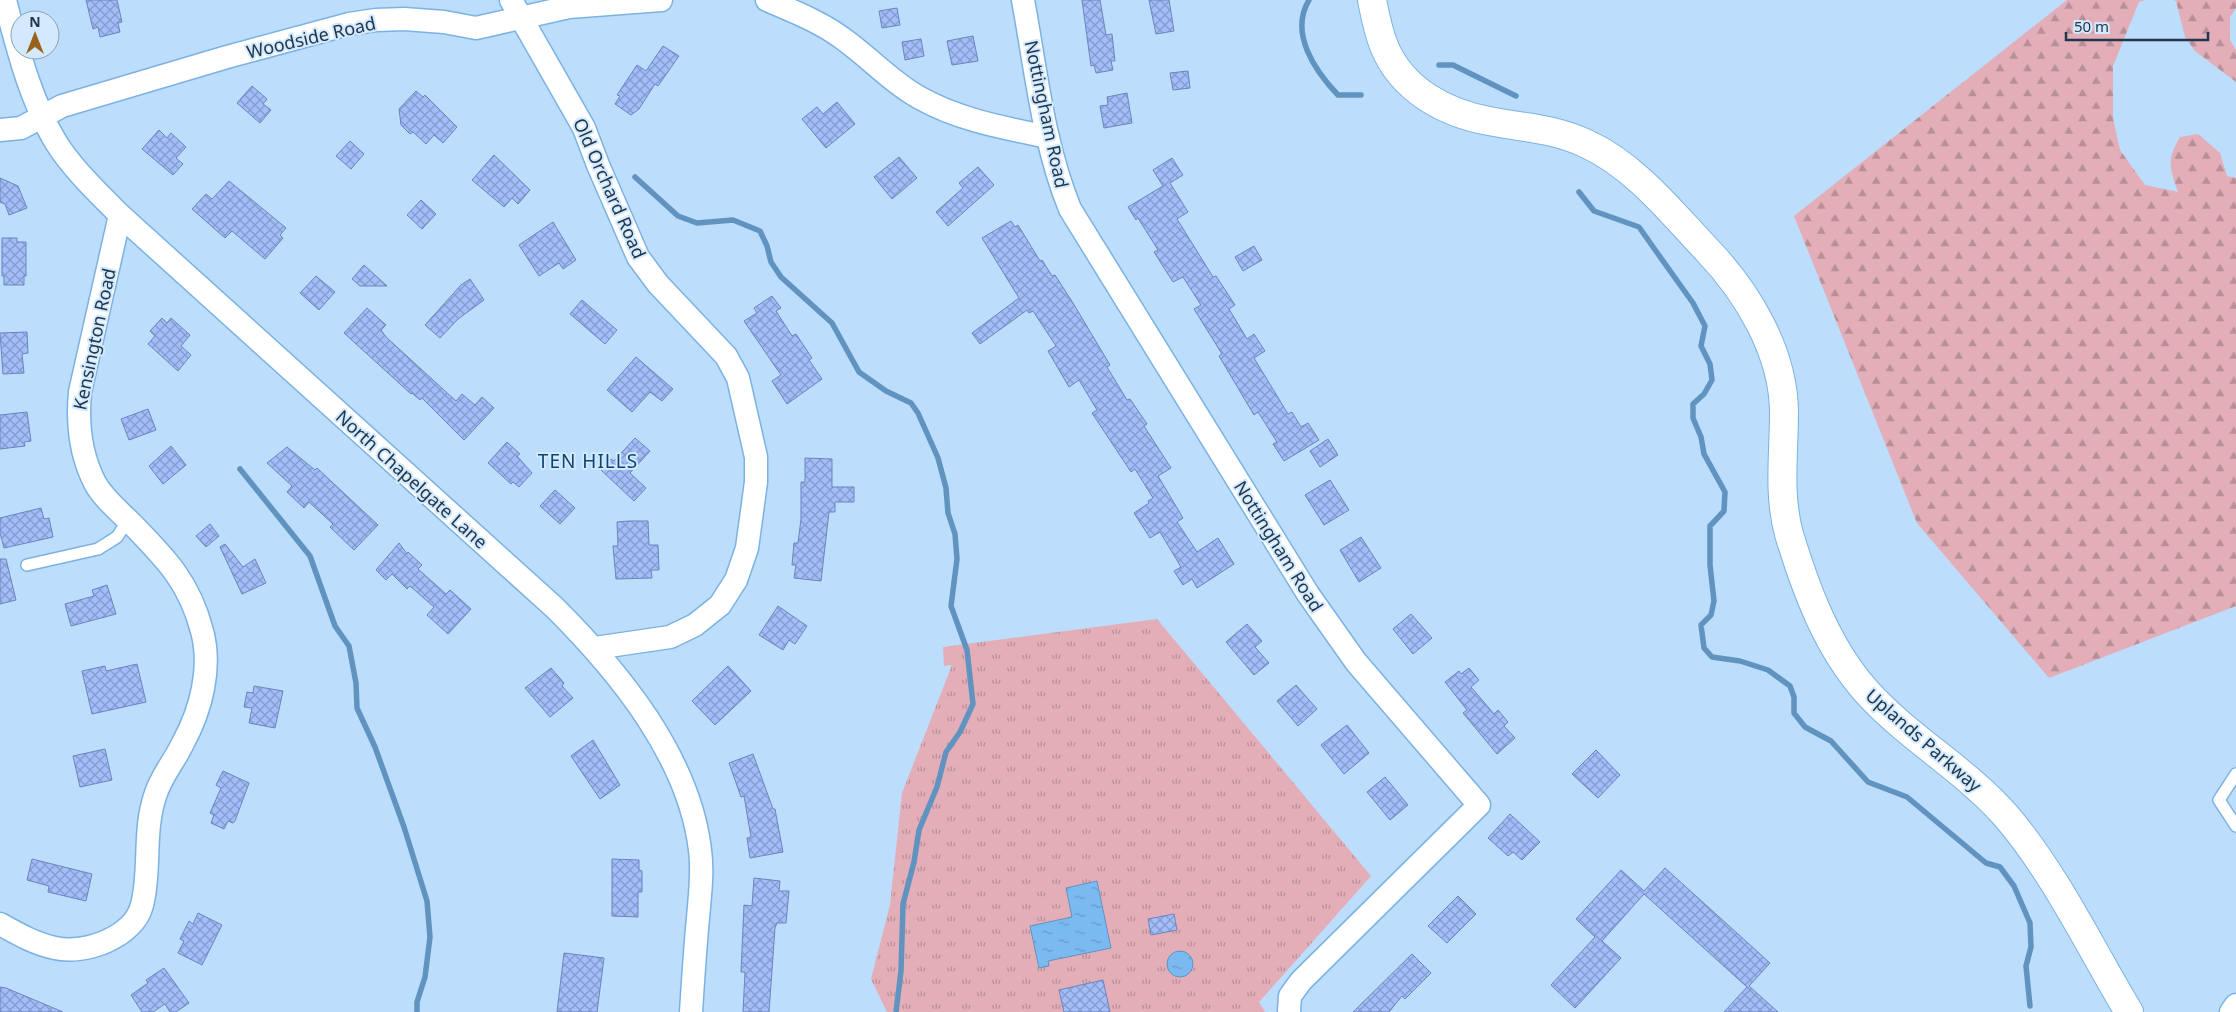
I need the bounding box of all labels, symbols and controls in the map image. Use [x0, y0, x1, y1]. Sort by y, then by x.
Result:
north arrow [10, 10, 60, 60]
street label: Woodside Road [244, 10, 378, 64]
scale bar [2066, 10, 2208, 42]
text: N [29, 12, 41, 31]
text: 50 m [2074, 16, 2109, 36]
street label: Nottingham Road [1020, 38, 1074, 190]
street label: Old Orchard Road [568, 114, 652, 262]
street label: Kensington Road [67, 266, 121, 412]
street label: North Chapelgate Lane [331, 404, 493, 554]
district label: TEN HILLS [538, 448, 638, 474]
street label: Nottingham Road [1229, 476, 1329, 616]
street label: Uplands Parkway [1861, 683, 1988, 797]

